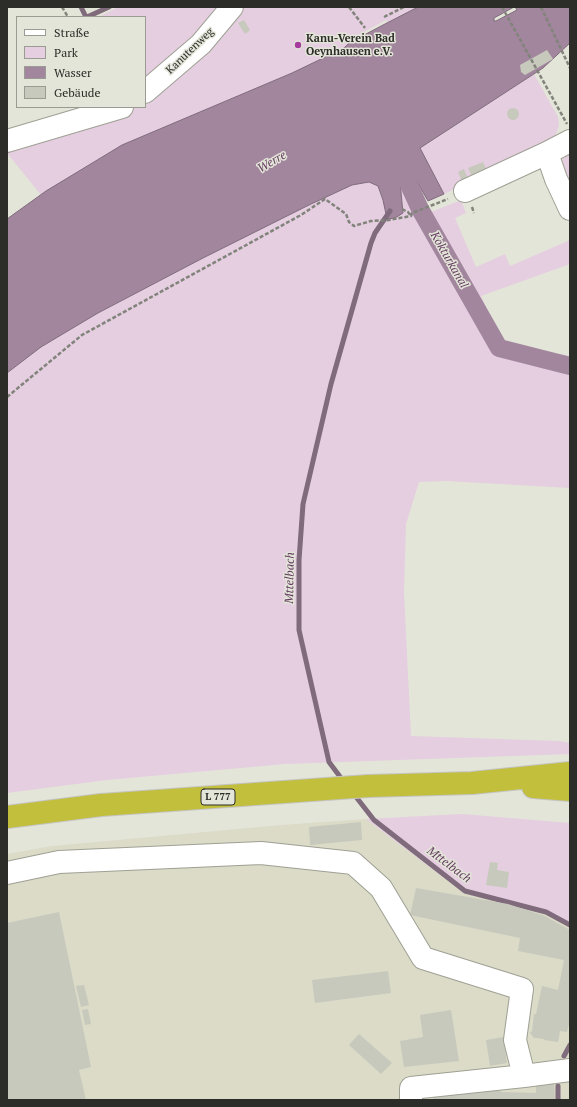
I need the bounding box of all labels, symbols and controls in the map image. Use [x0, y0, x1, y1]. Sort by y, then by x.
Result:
legend [16, 16, 146, 108]
text: Straße [54, 25, 89, 40]
street label: Kanutenweg [164, 25, 216, 77]
place label: Kanu-Verein Bad Oeynhausen e.V. [306, 32, 395, 58]
marker: Kanu-Verein Bad Oeynhausen e.V. [293, 40, 303, 50]
text: Park [54, 45, 78, 60]
text: Wasser [54, 65, 92, 80]
text: Gebäude [54, 85, 100, 100]
water label: Werre [255, 148, 289, 176]
water label: Kokturkanal [427, 229, 471, 291]
water label: Mttelbach [282, 552, 298, 604]
road number: L 777 [201, 789, 235, 805]
water label: Mttelbach [424, 844, 474, 886]

